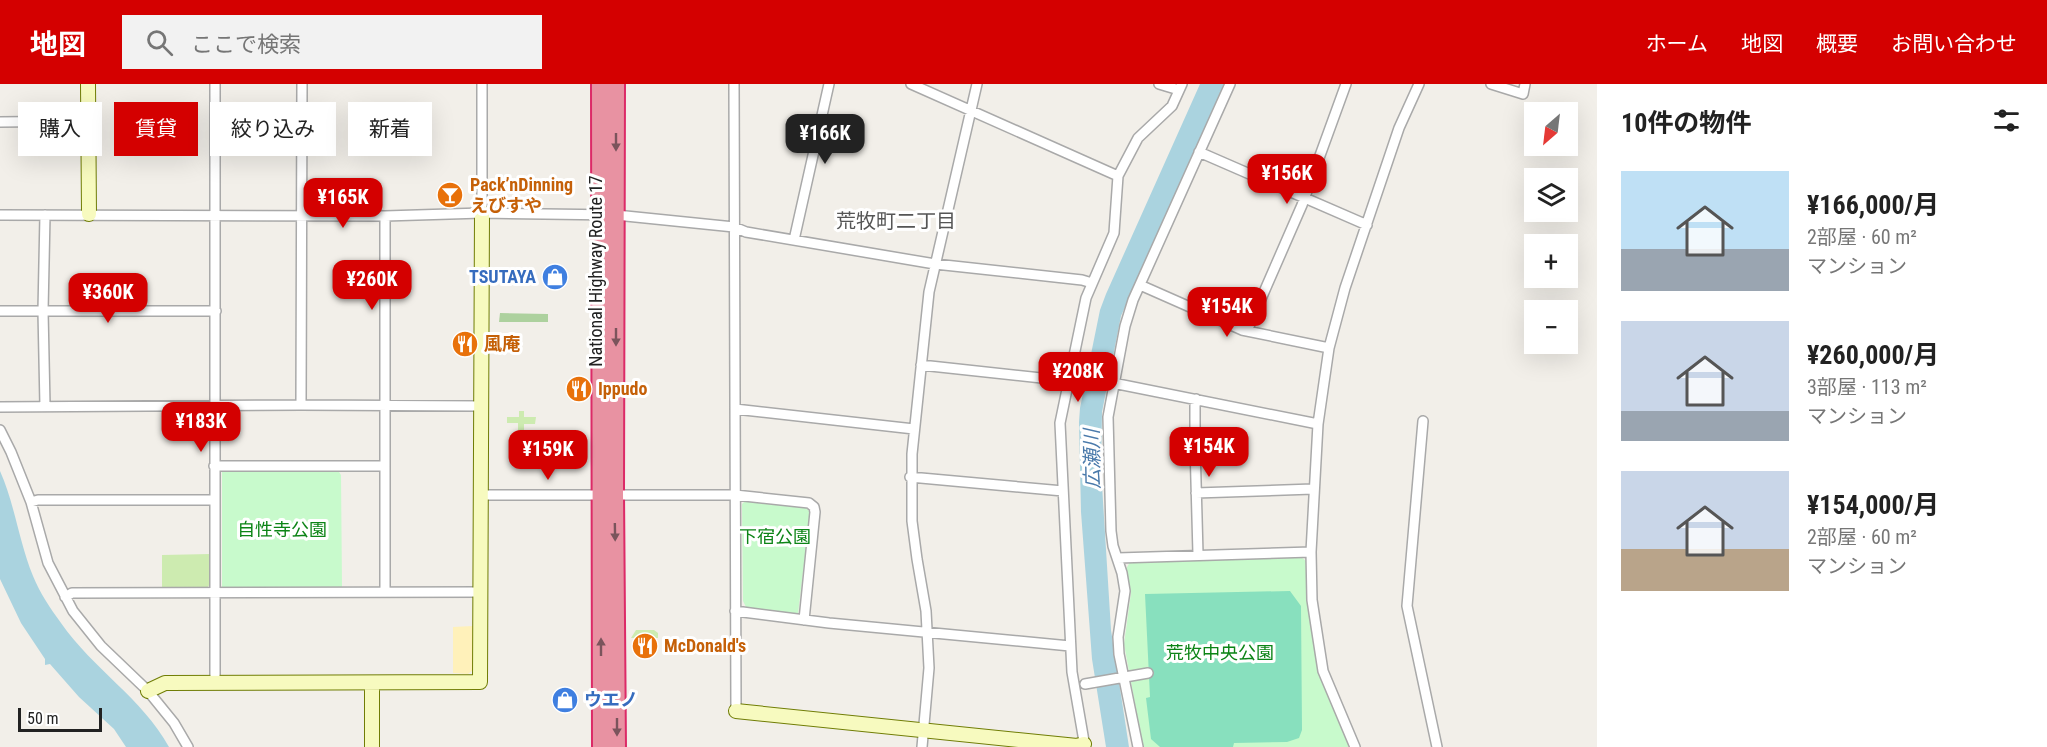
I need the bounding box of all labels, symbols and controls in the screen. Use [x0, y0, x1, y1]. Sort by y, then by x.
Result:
search box [122, 15, 542, 69]
icon: search [143, 26, 176, 59]
text: 地図 [30, 28, 86, 61]
text: ここで検索 [191, 32, 301, 57]
text: ホーム [1646, 32, 1708, 56]
text: 地図 [1741, 32, 1783, 56]
text: 概要 [1816, 32, 1858, 56]
text: お問い合わせ [1891, 32, 2017, 56]
chip: 購入 [18, 102, 102, 156]
chip: 賃貸 [114, 102, 198, 156]
chip: 絞り込み [210, 102, 336, 156]
chip: 新着 [348, 102, 432, 156]
north arrow [1524, 102, 1578, 156]
map controls [1524, 102, 1578, 354]
icon: filters [1990, 104, 2023, 137]
text: 10件の物件 [1621, 108, 1751, 138]
pin: ¥166K [783, 114, 867, 165]
text: ¥166K [800, 121, 850, 145]
one-way arrow [611, 133, 621, 152]
pin: ¥156K [1245, 154, 1329, 205]
text: ¥156K [1262, 161, 1312, 185]
button: layers [1524, 168, 1578, 222]
place label: Pack’nDinning えびすや [470, 174, 573, 216]
street label: National Highway Route 17 [585, 175, 606, 367]
pin: ¥165K [301, 178, 385, 229]
bar icon: Pack’nDinning えびすや [435, 180, 465, 210]
text: ¥165K [318, 185, 368, 209]
text: ¥166,000/月 [1807, 190, 1939, 220]
icon: home [1669, 195, 1741, 267]
district label: 荒牧町二丁目 [836, 209, 956, 233]
text: 2部屋 · 60 m² [1807, 225, 1917, 249]
button: + [1524, 234, 1578, 288]
text: マンション [1807, 254, 1907, 278]
pin: ¥260K [330, 260, 414, 311]
shop icon: TSUTAYA [540, 262, 570, 292]
place label: TSUTAYA [469, 266, 536, 287]
text: ¥260K [347, 267, 397, 291]
pin: ¥360K [66, 273, 150, 324]
text: ¥360K [83, 280, 133, 304]
pin: ¥154K [1185, 287, 1269, 338]
text: ¥154K [1202, 294, 1252, 318]
button: − [1524, 300, 1578, 354]
one-way arrow [611, 328, 621, 347]
restaurant icon: 風庵 [450, 329, 480, 359]
place label: 風庵 [484, 333, 520, 354]
text: ¥260,000/月 [1807, 340, 1939, 370]
icon: home [1669, 345, 1741, 417]
pin: ¥208K [1036, 352, 1120, 403]
text: ¥208K [1053, 359, 1103, 383]
restaurant icon: Ippudo [564, 374, 594, 404]
text: 3部屋 · 113 m² [1807, 375, 1927, 399]
place label: Ippudo [598, 378, 647, 399]
pin: ¥183K [159, 402, 243, 453]
text: マンション [1807, 404, 1907, 428]
text: ¥183K [176, 409, 226, 433]
water label: 広瀬川 [1079, 427, 1105, 489]
pin: ¥154K [1167, 427, 1251, 478]
pin: ¥159K [506, 430, 590, 481]
text: ¥154K [1184, 434, 1234, 458]
text: ¥159K [523, 437, 573, 461]
text: ¥154,000/月 [1807, 490, 1939, 520]
icon: home [1669, 495, 1741, 567]
park label: 自性寺公園 [237, 519, 327, 540]
one-way arrow [611, 523, 620, 542]
text: 2部屋 · 60 m² [1807, 525, 1917, 549]
park label: 下宿公園 [739, 526, 811, 547]
text: マンション [1807, 554, 1907, 578]
restaurant icon: McDonald's [630, 631, 660, 661]
place label: McDonald's [664, 635, 746, 656]
one-way arrow [596, 637, 606, 656]
park label: 荒牧中央公園 [1166, 642, 1274, 663]
shop icon: ウエノ [550, 685, 580, 715]
place label: ウエノ [584, 689, 638, 710]
scale bar [18, 705, 102, 732]
text: 50 m [27, 709, 59, 728]
one-way arrow [612, 718, 622, 737]

